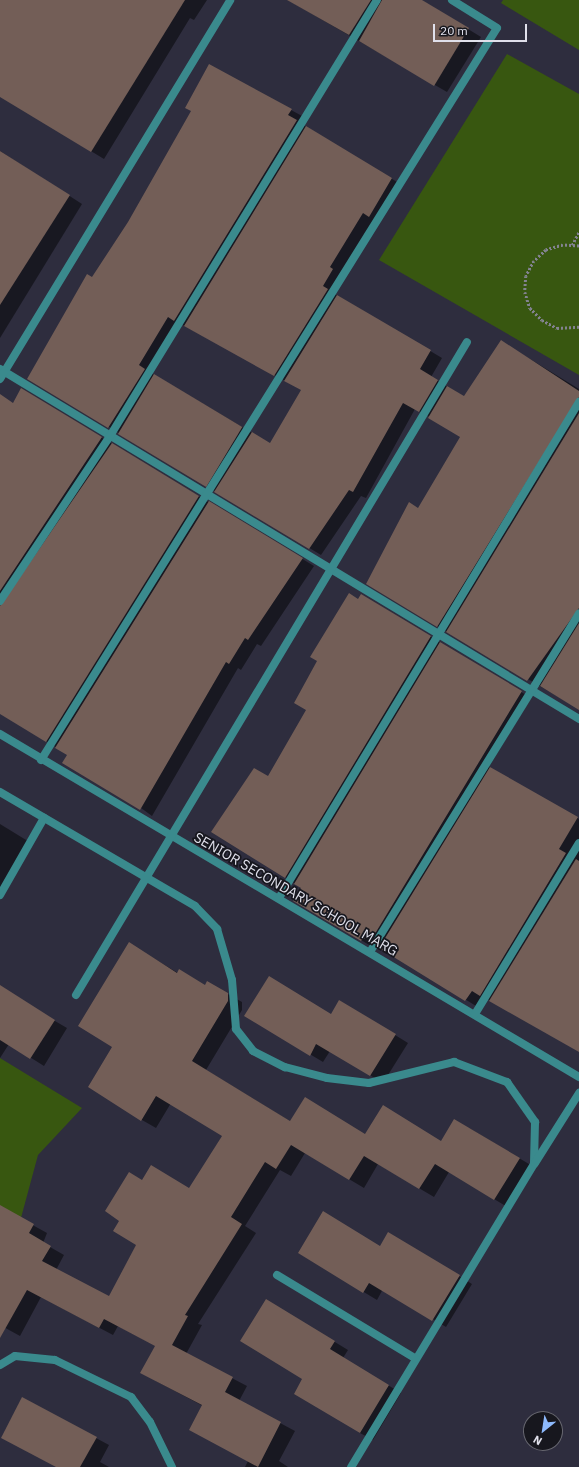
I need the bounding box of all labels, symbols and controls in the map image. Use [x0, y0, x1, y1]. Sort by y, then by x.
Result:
scale bar [435, 16, 529, 42]
text: 20 m [440, 23, 468, 38]
street label: SENIOR SECONDARY SCHOOL MARG [191, 829, 401, 959]
north arrow [523, 1411, 563, 1451]
text: N [531, 1432, 544, 1449]

